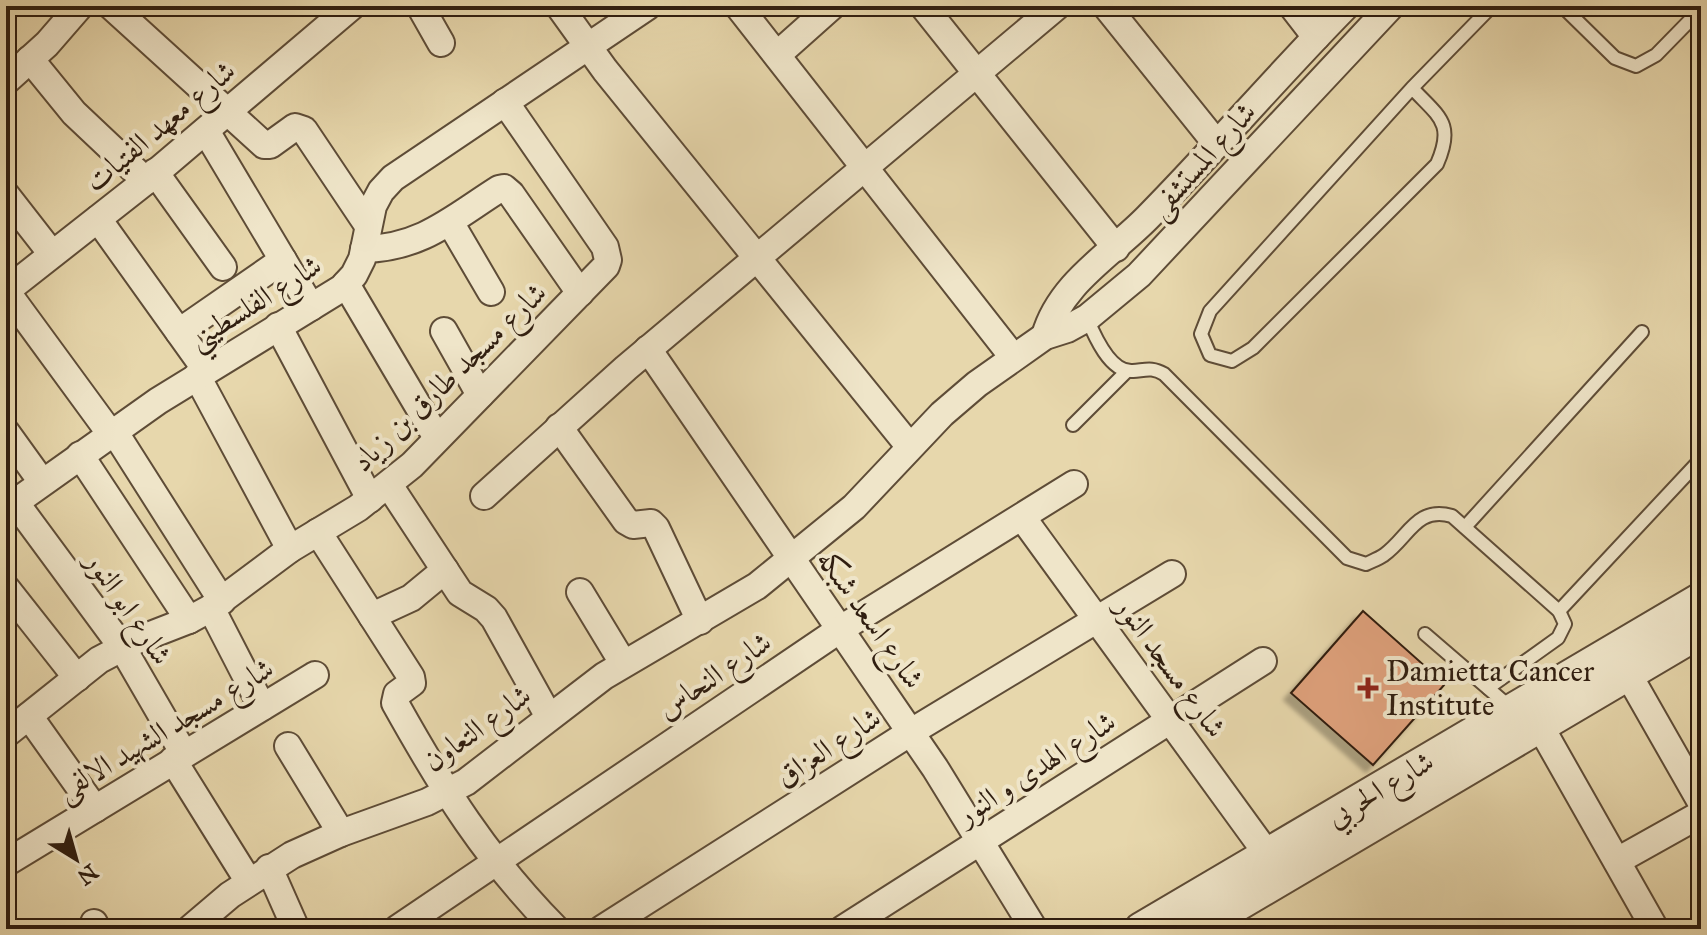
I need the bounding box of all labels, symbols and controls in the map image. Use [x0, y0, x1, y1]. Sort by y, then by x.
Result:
street label: شارع معهد الفتيات [77, 52, 247, 205]
street label: شارع المستشفى [1140, 94, 1269, 230]
street label: شارع الفلسطيني [182, 247, 334, 366]
street label: شارع مسجد طارق بن زياد [344, 275, 559, 484]
street label: شارع ابو النور [71, 542, 180, 675]
street label: شارع اسعد شبكه [804, 542, 932, 700]
street label: شارع مسجد النور [1100, 587, 1234, 749]
street label: شارع النحاس [650, 624, 782, 732]
street label: شارع مسجد الشهيد الالفى [50, 650, 284, 814]
place label: Damietta Cancer Institute [1386, 653, 1595, 723]
street label: شارع التعاون [416, 677, 542, 785]
marker: Damietta Cancer Institute [1357, 677, 1379, 699]
street label: شارع العزاق [768, 700, 891, 800]
street label: شارع الهدى و النور [947, 703, 1126, 840]
street label: شارع الحربي [1320, 743, 1444, 841]
north arrow [36, 819, 116, 899]
text: N [72, 858, 103, 891]

